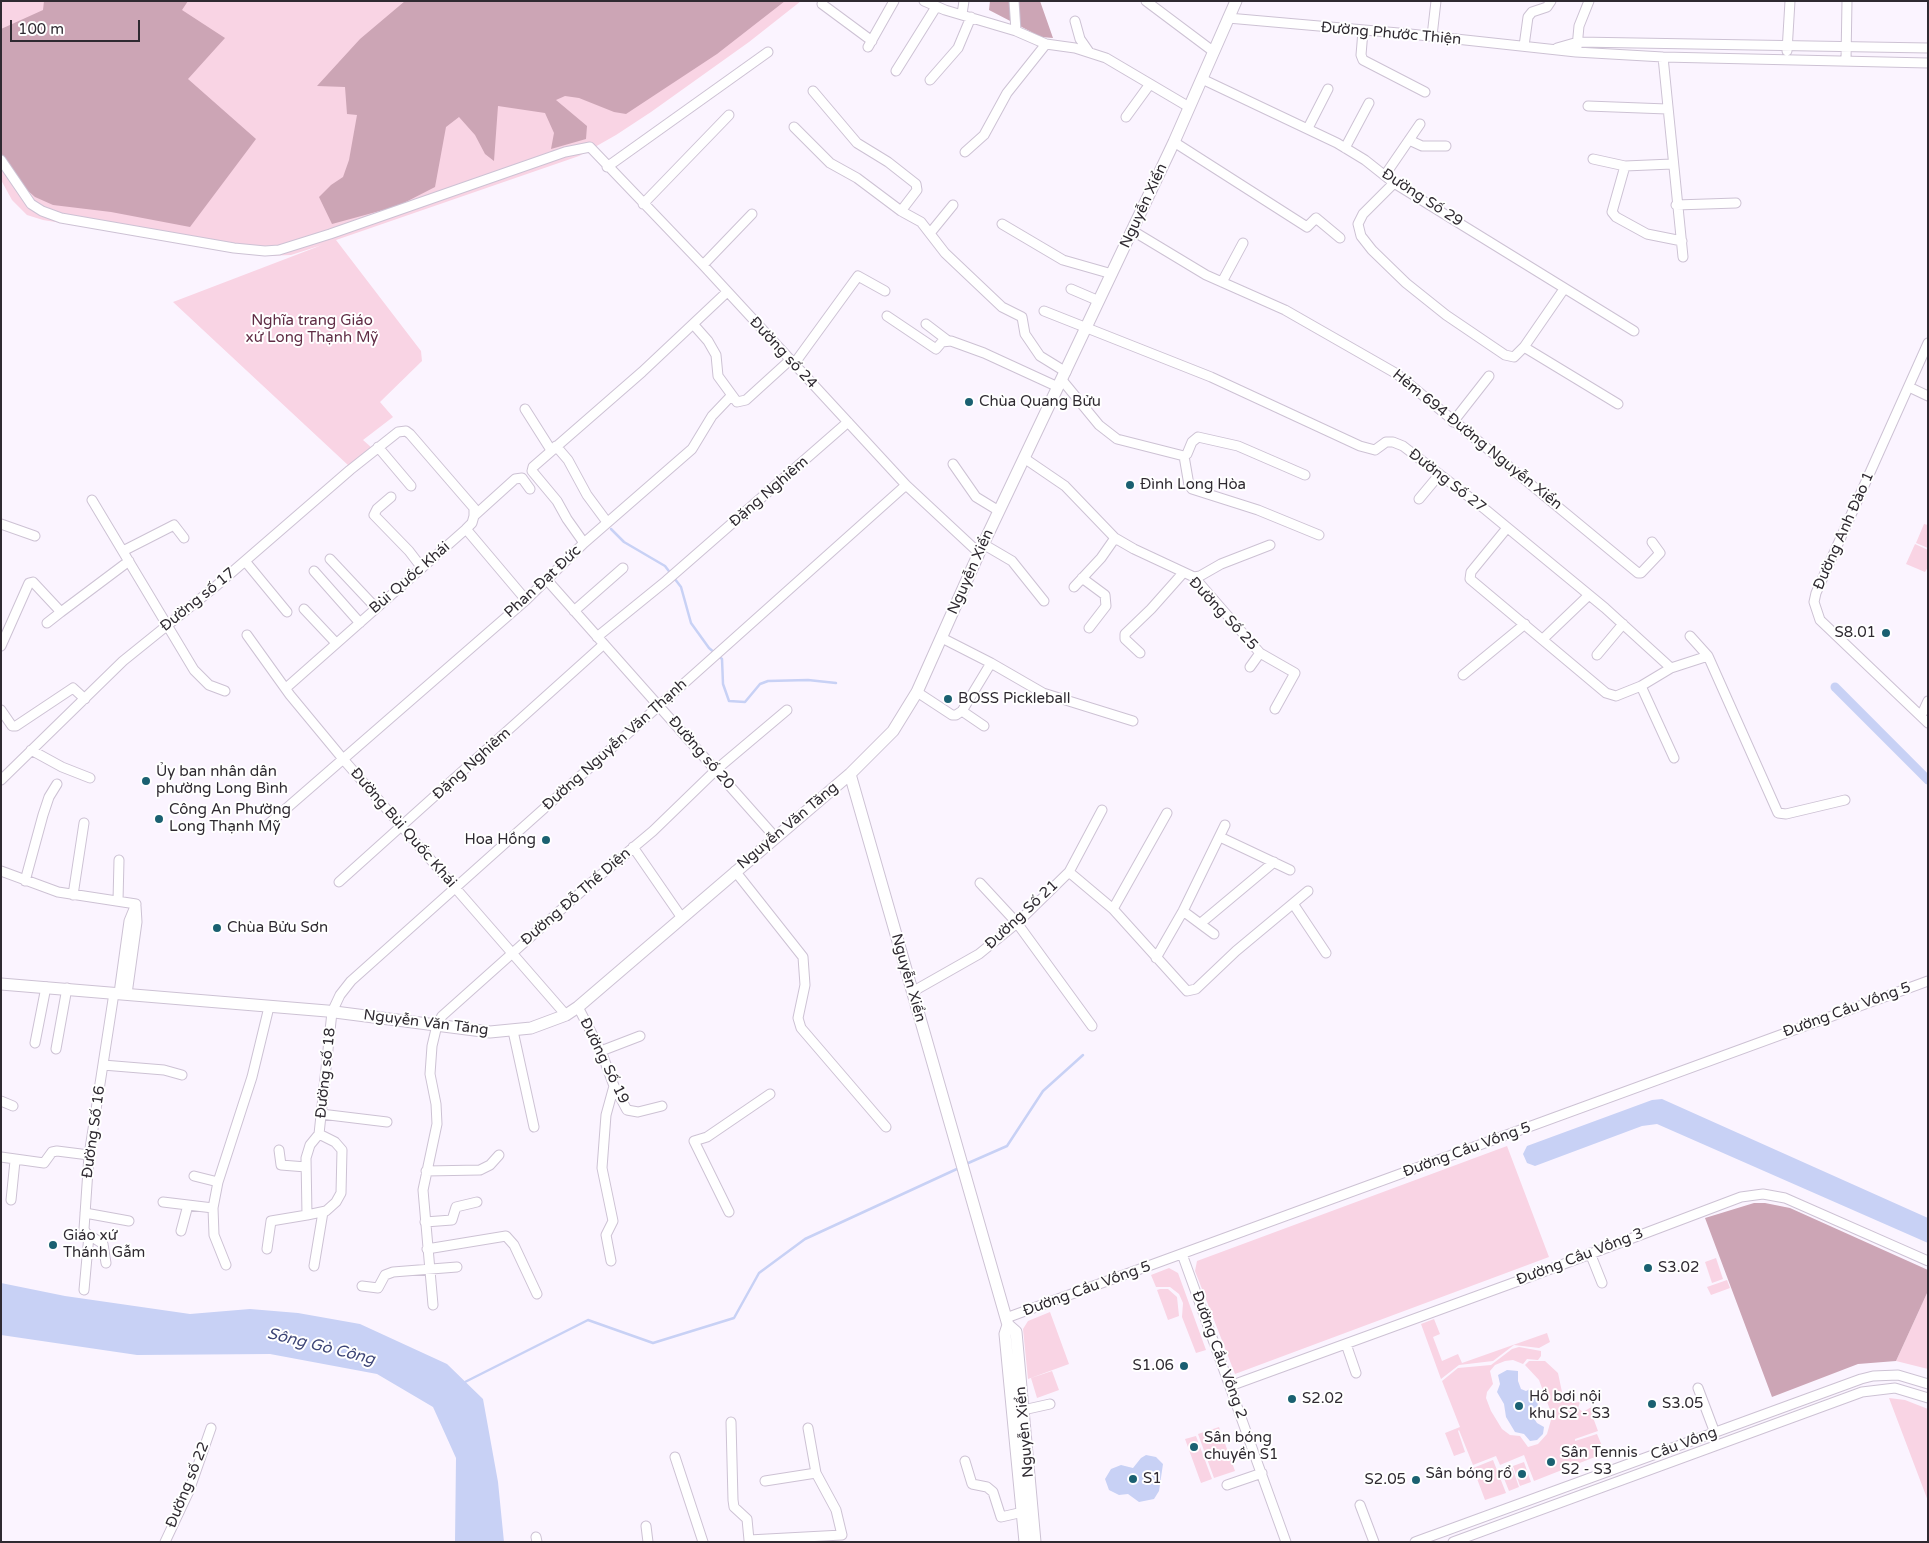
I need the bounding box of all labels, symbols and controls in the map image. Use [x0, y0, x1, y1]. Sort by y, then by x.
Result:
scale bar [12, 10, 142, 42]
street label: Đường Phước Thiện [1320, 19, 1462, 49]
text: 100 m [18, 20, 64, 38]
street label: Nguyễn Xiển [1117, 161, 1171, 251]
street label: Đường Số 29 [1378, 165, 1466, 231]
park label: Nghĩa trang Giáo xứ Long Thạnh Mỹ [246, 312, 378, 347]
street label: Đường số 24 [745, 314, 821, 392]
street label: Hẻm 694 Đường Nguyễn Xiển [1389, 366, 1565, 514]
place label: Chùa Quang Bửu [979, 393, 1101, 411]
marker: Chùa Quang Bửu [963, 396, 975, 408]
street label: Đường Số 27 [1405, 445, 1489, 517]
street label: Đặng Nghiêm [726, 453, 812, 531]
street label: Đường Anh Đào 1 [1810, 469, 1878, 593]
place label: Đình Long Hòa [1140, 476, 1246, 494]
marker: Đình Long Hòa [1124, 479, 1136, 491]
street label: Nguyễn Xiển [944, 527, 998, 617]
street label: Bùi Quốc Khái [366, 538, 454, 618]
street label: Phan Đạt Đức [501, 542, 585, 622]
street label: Đường số 17 [157, 564, 239, 636]
street label: Đường Số 25 [1185, 574, 1261, 654]
place label: S8.01 [1835, 624, 1876, 642]
marker: S8.01 [1880, 627, 1892, 639]
street label: Đường Nguyễn Văn Thạnh [539, 675, 691, 815]
place label: BOSS Pickleball [958, 690, 1070, 708]
marker: BOSS Pickleball [942, 693, 954, 705]
street label: Đường số 20 [664, 713, 738, 793]
street label: Đặng Nghiêm [429, 724, 515, 804]
place label: Ủy ban nhân dân phường Long Bình [156, 763, 288, 798]
street label: Đường Bùi Quốc Khái [346, 764, 460, 892]
marker: Ủy ban nhân dân phường Long Bình [140, 775, 152, 787]
street label: Nguyễn Văn Tăng [734, 779, 842, 873]
place label: Công An Phường Long Thạnh Mỹ [169, 801, 291, 836]
marker: Công An Phường Long Thạnh Mỹ [153, 813, 165, 825]
place label: Hoa Hồng [465, 831, 536, 849]
marker: Hoa Hồng [540, 834, 552, 846]
street label: Đường Đỗ Thế Diện [518, 845, 634, 949]
street label: Đường Số 21 [982, 877, 1062, 953]
place label: Chùa Bửu Sơn [227, 919, 328, 937]
marker: Chùa Bửu Sơn [211, 922, 223, 934]
street label: Nguyễn Xiển [887, 932, 929, 1024]
street label: Đường Cầu Vồng 5 [1781, 979, 1913, 1041]
street label: Nguyễn Văn Tăng [362, 1006, 490, 1040]
street label: Đường Số 19 [575, 1015, 633, 1107]
street label: Đường số 18 [312, 1027, 340, 1119]
street label: Đường Số 16 [79, 1085, 109, 1179]
street label: Đường Cầu Vồng 5 [1401, 1119, 1533, 1181]
street label: Đường Cầu Vồng 3 [1514, 1224, 1646, 1290]
place label: Giáo xứ Thánh Gẫm [63, 1227, 145, 1262]
marker: Giáo xứ Thánh Gẫm [47, 1239, 59, 1251]
street label: Đường Cầu Vồng 5 [1021, 1258, 1153, 1320]
place label: S3.02 [1658, 1259, 1699, 1277]
marker: S3.02 [1642, 1262, 1654, 1274]
street label: Đường Cầu Vồng 2 [1188, 1289, 1250, 1421]
water label: Sông Gò Công [265, 1324, 377, 1370]
place label: S1.06 [1133, 1357, 1174, 1375]
marker: S1.06 [1178, 1360, 1190, 1372]
street label: Nguyễn Xiển [1012, 1386, 1038, 1478]
place label: Hồ bơi nội khu S2 - S3 [1529, 1388, 1611, 1423]
place label: S2.02 [1302, 1390, 1343, 1408]
marker: S2.02 [1286, 1393, 1298, 1405]
place label: S3.05 [1662, 1395, 1703, 1413]
marker: S3.05 [1646, 1398, 1658, 1410]
marker: Hồ bơi nội khu S2 - S3 [1513, 1400, 1525, 1412]
street label: Cầu Vồng [1648, 1424, 1720, 1464]
place label: Sân bóng chuyền S1 [1204, 1429, 1278, 1464]
street label: Đường số 22 [163, 1439, 213, 1531]
marker: Sân bóng chuyền S1 [1188, 1441, 1200, 1453]
place label: Sân Tennis S2 - S3 [1561, 1444, 1638, 1479]
marker: Sân Tennis S2 - S3 [1545, 1456, 1557, 1468]
place label: Sân bóng rổ [1426, 1465, 1512, 1483]
marker: Sân bóng rổ [1516, 1468, 1528, 1480]
place label: S1 [1143, 1470, 1162, 1488]
place label: S2.05 [1365, 1471, 1406, 1489]
marker: S1 [1127, 1473, 1139, 1485]
marker: S2.05 [1410, 1474, 1422, 1486]

